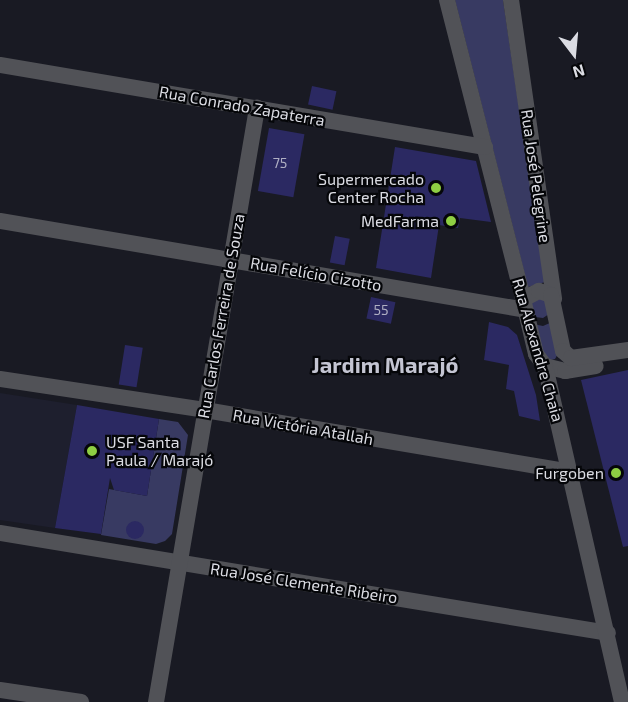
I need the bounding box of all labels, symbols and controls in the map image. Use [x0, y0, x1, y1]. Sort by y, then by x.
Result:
north arrow [544, 24, 604, 84]
text: N [571, 61, 587, 83]
street label: Rua Conrado Zapaterra [158, 82, 326, 130]
street label: Rua José Pelegrine [517, 108, 555, 244]
house number: 75 [273, 155, 287, 171]
place label: Supermercado Center Rocha [318, 169, 424, 207]
marker: Supermercado Center Rocha [429, 181, 443, 195]
place label: MedFarma [361, 211, 439, 231]
street label: Rua Carlos Ferreira de Souza [194, 212, 248, 420]
marker: MedFarma [444, 214, 458, 228]
street label: Rua Felício Cizotto [249, 253, 383, 295]
street label: Rua Alexandre Chaia [508, 276, 568, 424]
house number: 55 [373, 302, 389, 318]
district label: Jardim Marajó [312, 352, 458, 378]
street label: Rua Victória Atallah [231, 405, 375, 449]
place label: USF Santa Paula / Marajó [106, 432, 213, 470]
marker: USF Santa Paula / Marajó [83, 442, 101, 460]
place label: Furgoben [535, 463, 604, 483]
marker: Furgoben [609, 466, 623, 480]
street label: Rua José Clemente Ribeiro [209, 559, 399, 607]

